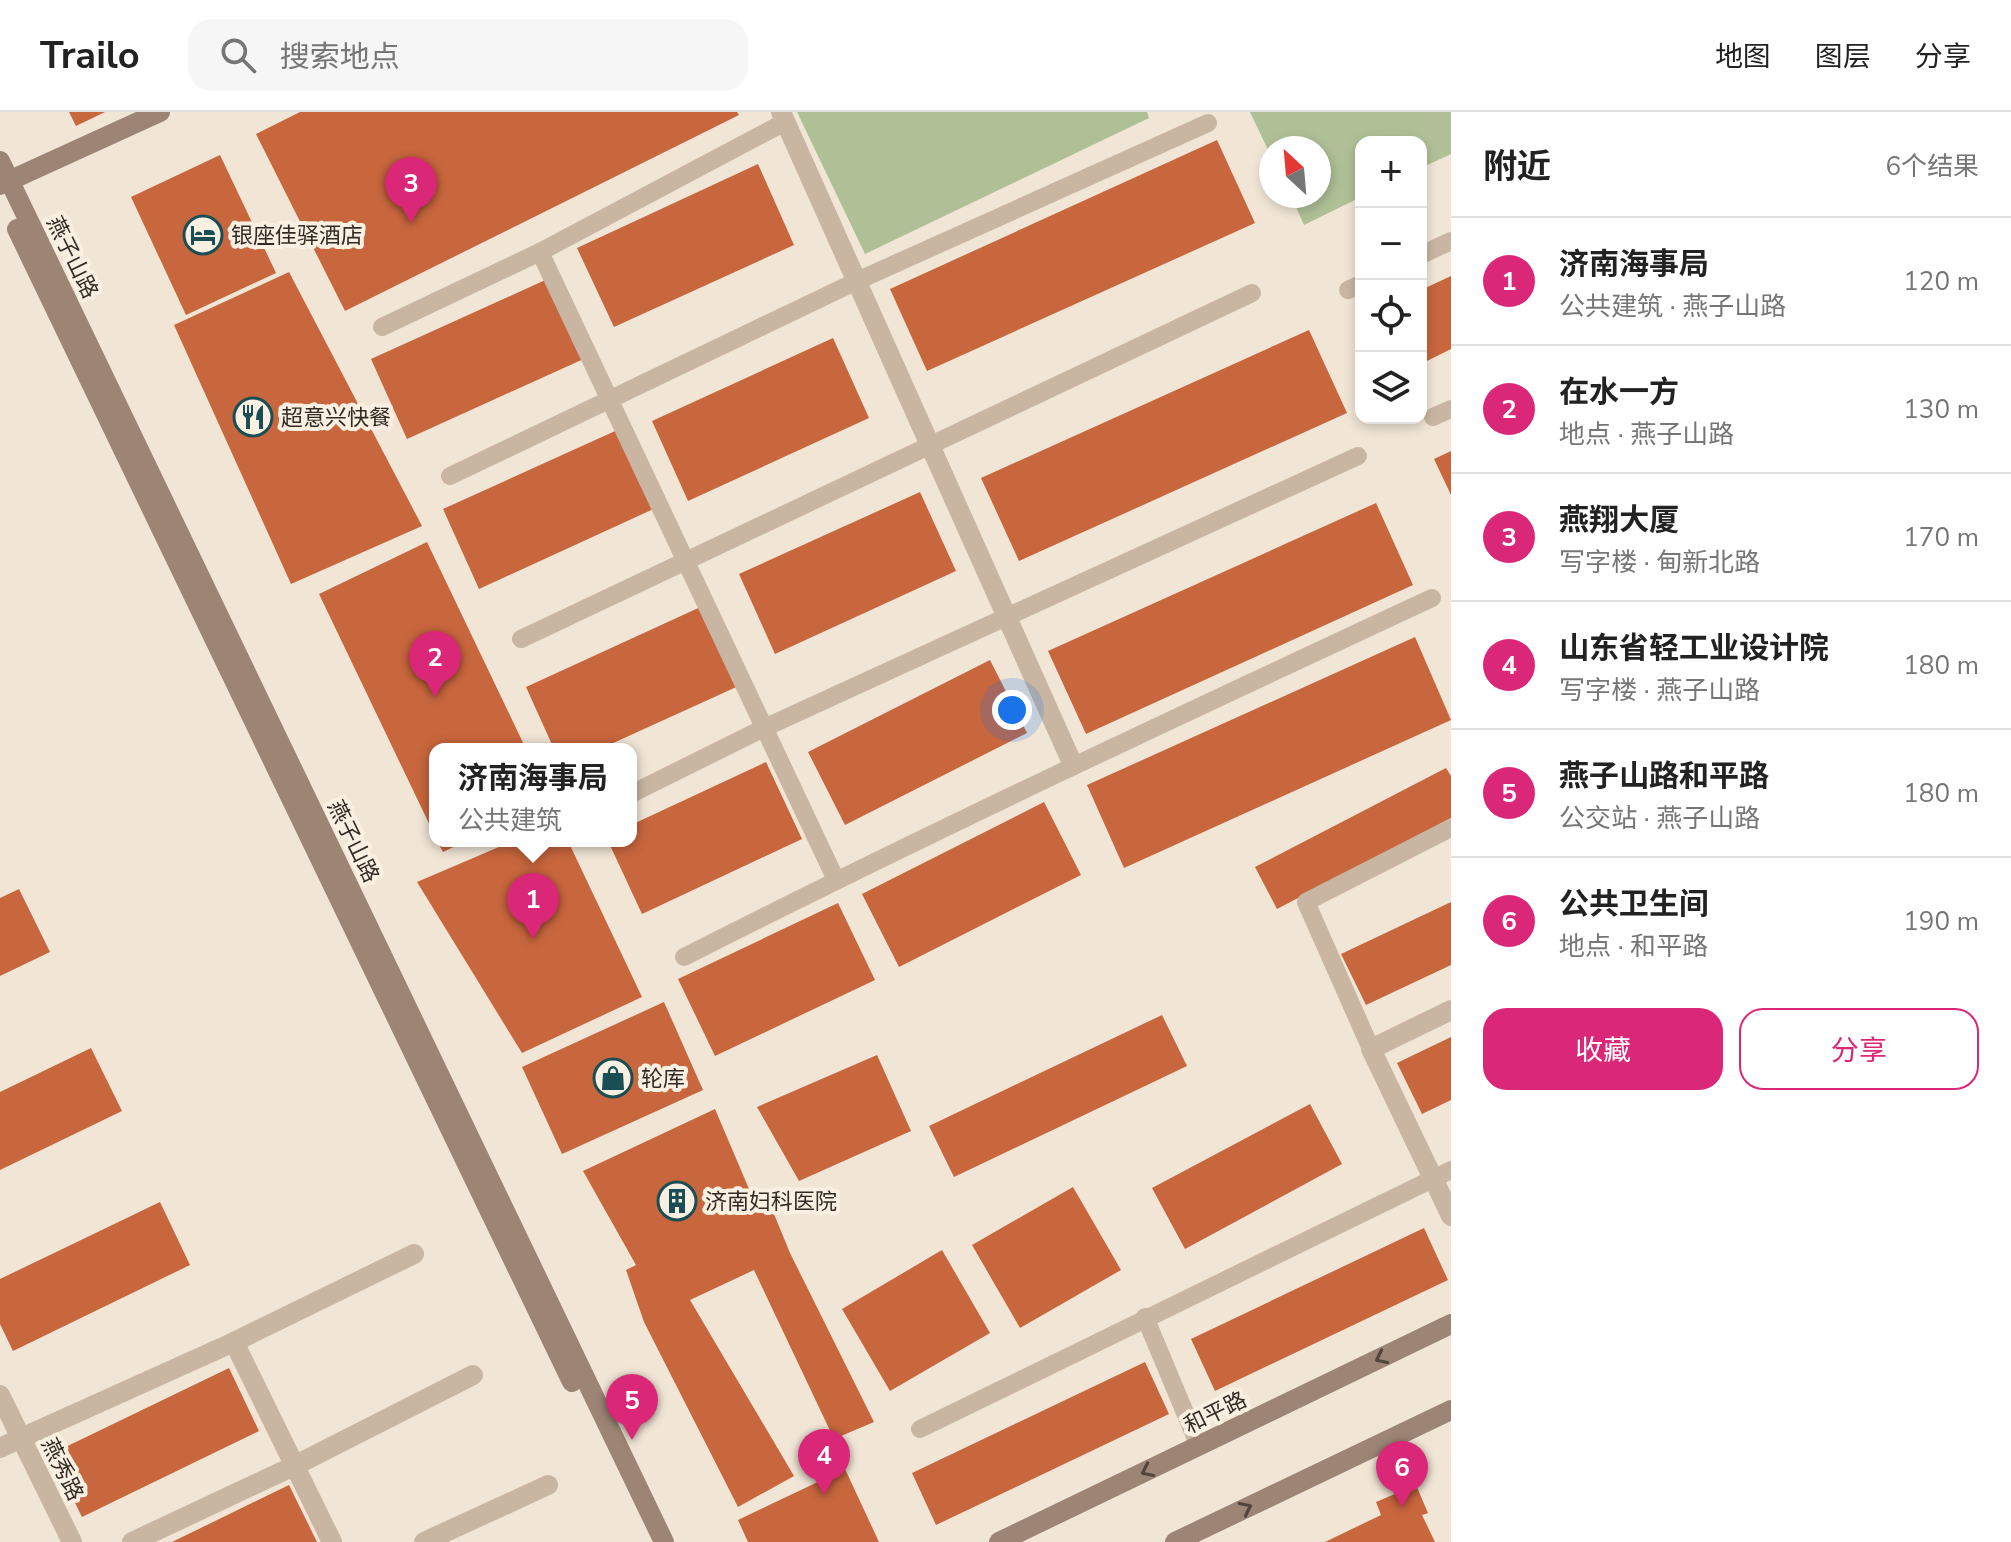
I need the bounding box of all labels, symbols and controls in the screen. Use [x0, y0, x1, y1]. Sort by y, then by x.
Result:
search box [188, 19, 748, 91]
text: Trailo [40, 30, 140, 81]
icon: search [216, 33, 260, 77]
text: 搜索地点 [280, 37, 400, 78]
text: 地图 [1715, 38, 1771, 76]
text: 图层 [1815, 38, 1871, 76]
text: 分享 [1915, 38, 1971, 76]
north arrow [1259, 136, 1331, 208]
map controls [1355, 136, 1427, 424]
button: + [1355, 136, 1427, 208]
text: 附近 [1483, 144, 1551, 190]
text: 6个结果 [1885, 149, 1979, 184]
pin: 3 [385, 157, 437, 223]
button: − [1355, 208, 1427, 280]
street label: 燕子山路 [39, 211, 105, 304]
hotel icon: 银座佳驿酒店 [182, 214, 224, 256]
place label: 银座佳驿酒店 [231, 221, 363, 251]
text: 济南海事局 [1559, 244, 1709, 285]
text: 1 [1501, 264, 1517, 299]
text: 120 m [1903, 264, 1979, 299]
button: locate [1355, 280, 1427, 352]
text: 公共建筑 · 燕子山路 [1559, 289, 1786, 324]
button: layers [1355, 352, 1427, 424]
text: 在水一方 [1559, 372, 1679, 413]
text: 2 [1501, 392, 1517, 427]
text: 130 m [1903, 392, 1979, 427]
restaurant icon: 超意兴快餐 [232, 396, 274, 438]
place label: 超意兴快餐 [281, 403, 391, 433]
text: 地点 · 燕子山路 [1559, 417, 1734, 452]
text: 燕翔大厦 [1559, 500, 1679, 541]
text: 3 [1501, 520, 1517, 555]
text: 170 m [1903, 520, 1979, 555]
text: 写字楼 · 甸新北路 [1559, 545, 1760, 580]
text: 山东省轻工业设计院 [1559, 628, 1829, 669]
pin: 2 [409, 631, 461, 697]
text: 4 [1501, 648, 1517, 683]
text: 180 m [1903, 648, 1979, 683]
text: 写字楼 · 燕子山路 [1559, 673, 1760, 708]
your location [992, 690, 1032, 730]
popup [429, 743, 637, 847]
text: 燕子山路和平路 [1559, 756, 1769, 797]
text: 济南海事局 [458, 758, 608, 799]
text: 5 [1501, 776, 1517, 811]
text: 180 m [1903, 776, 1979, 811]
street label: 燕子山路 [320, 795, 386, 888]
text: 公交站 · 燕子山路 [1559, 801, 1760, 836]
text: 公共建筑 [458, 803, 562, 838]
pin: 1 [507, 873, 559, 939]
text: 公共卫生间 [1559, 884, 1709, 925]
text: 6 [1501, 904, 1517, 939]
text: 190 m [1903, 904, 1979, 939]
text: 地点 · 和平路 [1559, 929, 1708, 964]
button: 收藏 [1483, 1008, 1723, 1090]
button: 分享 [1739, 1008, 1979, 1090]
shop icon: 轮库 [592, 1057, 634, 1099]
place label: 轮库 [641, 1064, 685, 1094]
building icon: 济南妇科医院 [656, 1180, 698, 1222]
place label: 济南妇科医院 [705, 1187, 837, 1217]
one-way arrow [1374, 1348, 1389, 1364]
pin: 5 [606, 1374, 658, 1440]
street label: 和平路 [1179, 1385, 1252, 1441]
pin: 4 [798, 1429, 850, 1495]
street label: 燕秀路 [34, 1433, 90, 1506]
pin: 6 [1376, 1441, 1428, 1507]
one-way arrow [1140, 1461, 1155, 1477]
one-way arrow [1237, 1502, 1252, 1518]

